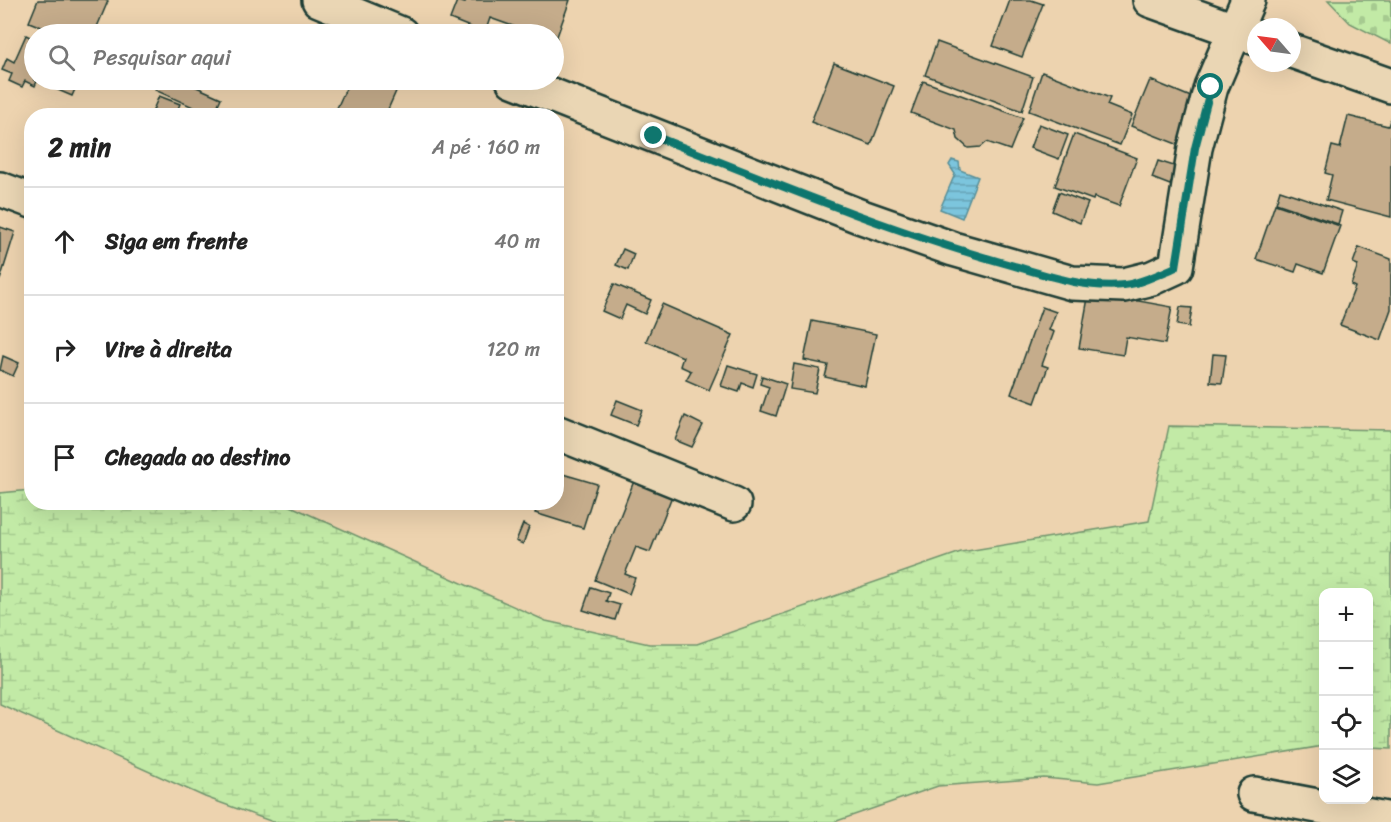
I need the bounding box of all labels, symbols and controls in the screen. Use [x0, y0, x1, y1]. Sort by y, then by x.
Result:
north arrow [1247, 18, 1301, 72]
search box [24, 24, 564, 90]
text: Pesquisar aqui [93, 38, 231, 77]
icon: search [45, 41, 78, 74]
route start [1197, 73, 1223, 99]
route end [640, 122, 666, 148]
text: 2 min [48, 124, 111, 170]
text: A pé · 160 m [432, 130, 540, 165]
text: Siga em frente [105, 222, 248, 261]
text: 40 m [494, 224, 540, 259]
icon: ahead [48, 225, 81, 258]
text: Vire à direita [105, 330, 232, 369]
text: 120 m [487, 332, 540, 367]
icon: right [48, 333, 81, 366]
text: Chegada ao destino [105, 438, 290, 477]
icon: arrive [48, 441, 81, 474]
map controls [1319, 588, 1373, 804]
button: + [1319, 588, 1373, 642]
button: − [1319, 642, 1373, 696]
button: locate [1319, 696, 1373, 750]
button: layers [1319, 750, 1373, 804]

